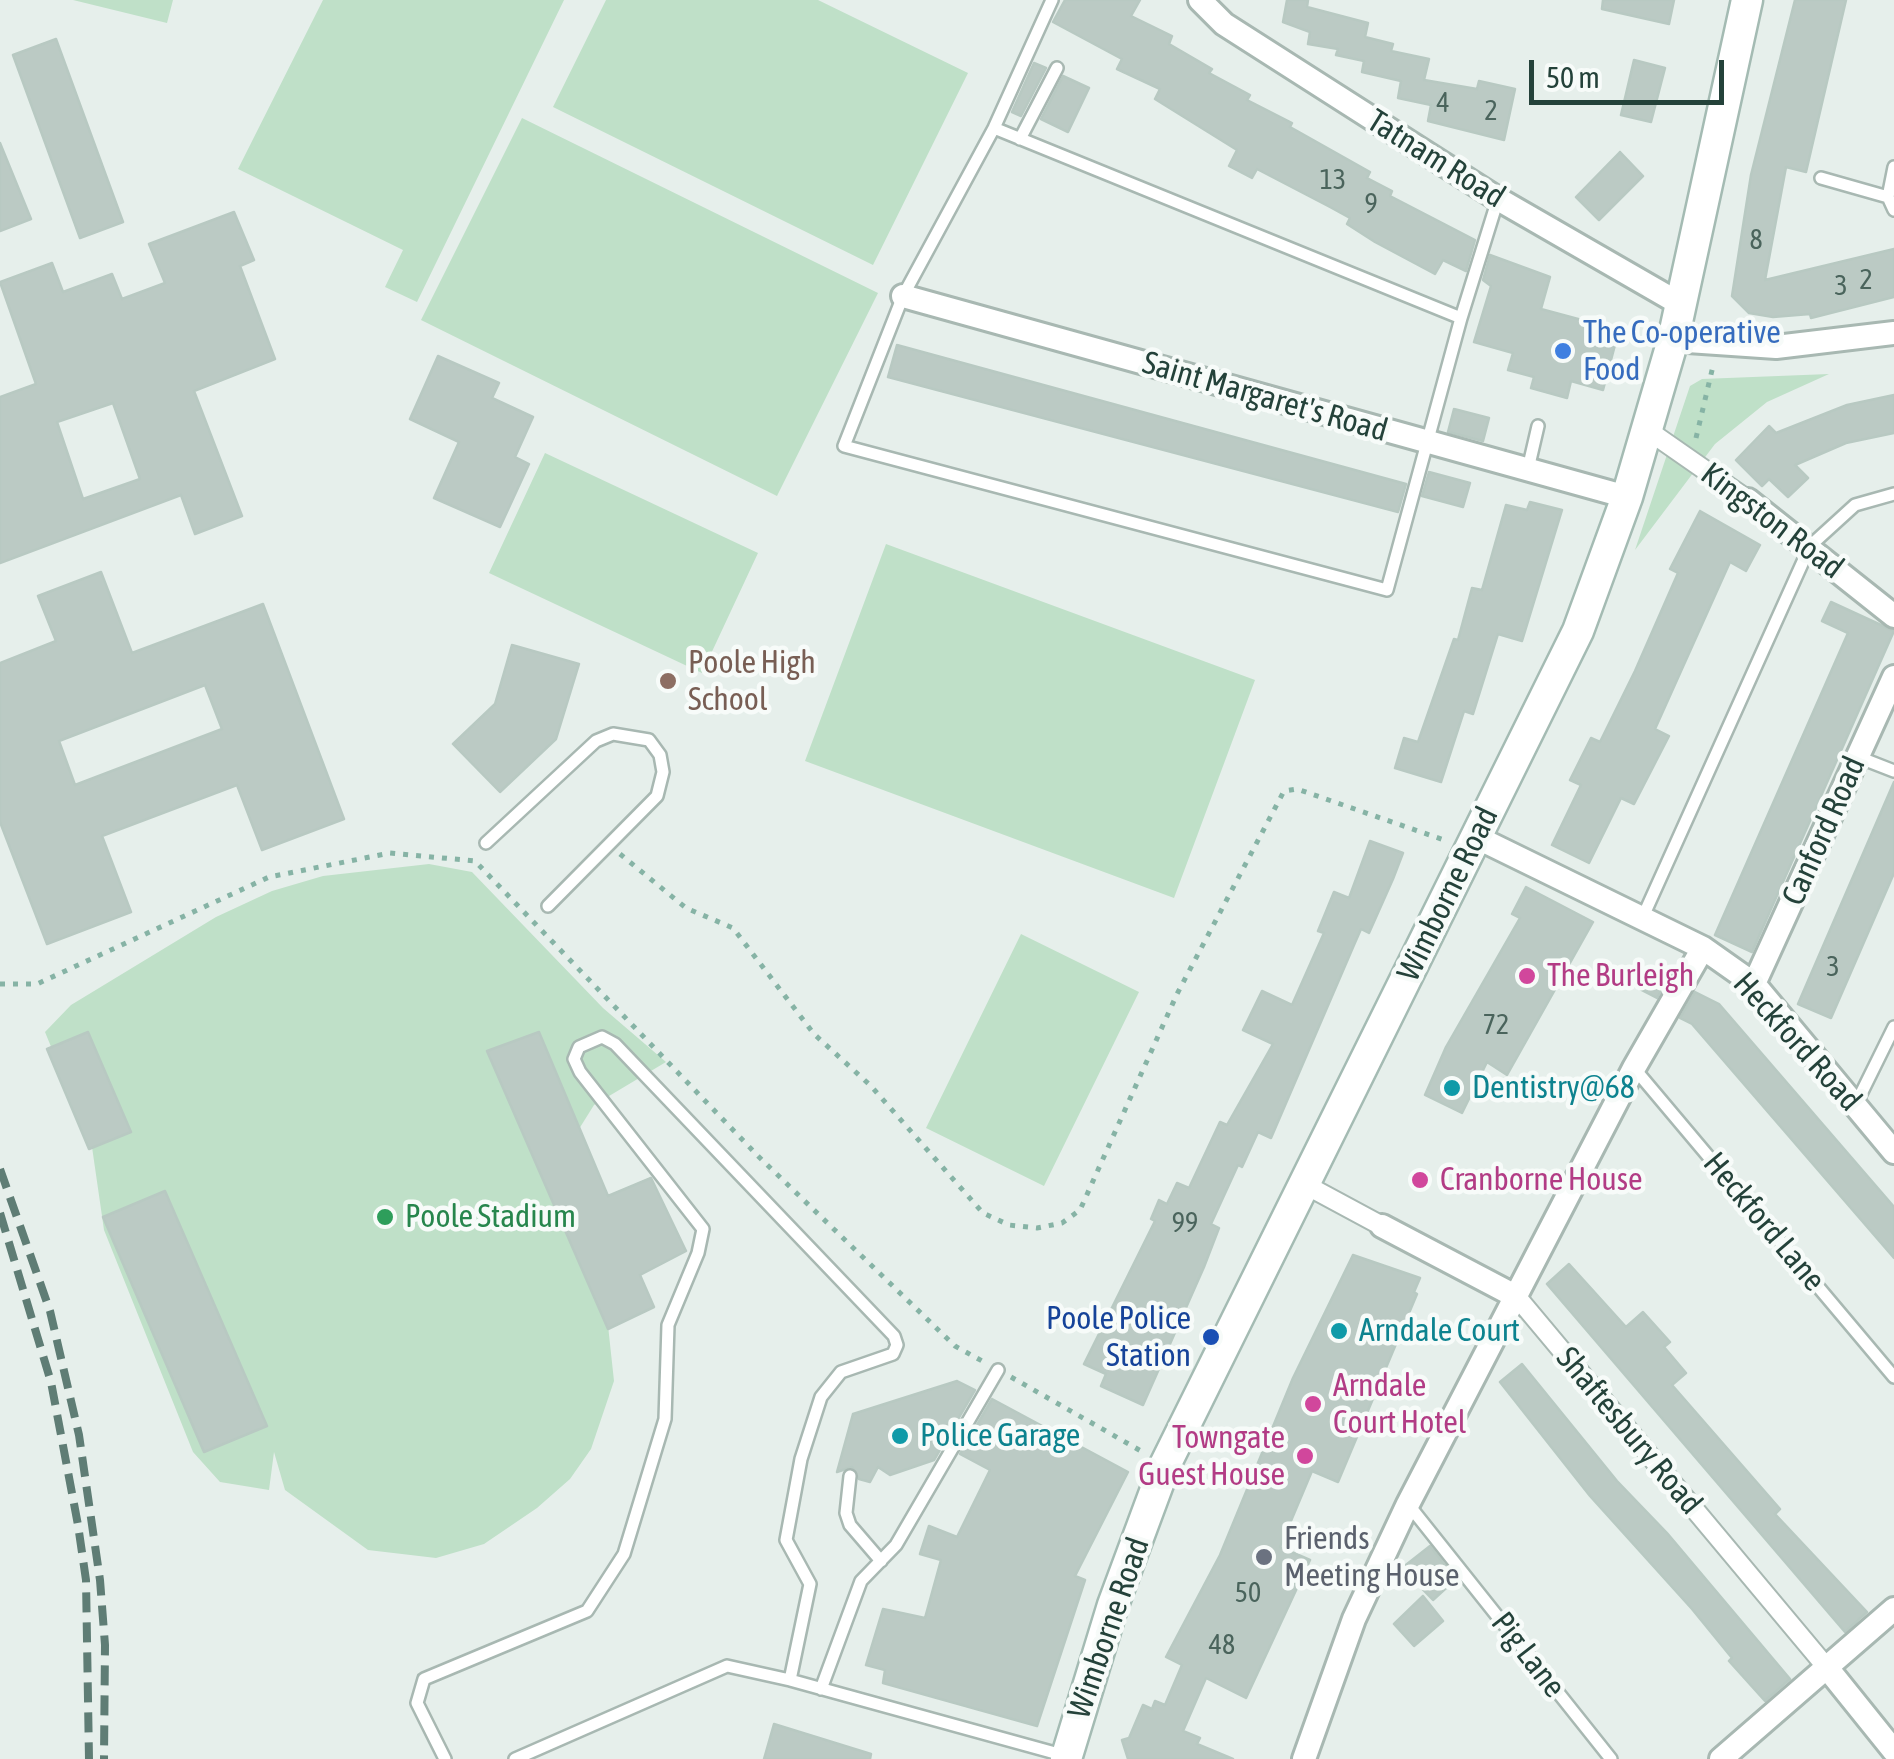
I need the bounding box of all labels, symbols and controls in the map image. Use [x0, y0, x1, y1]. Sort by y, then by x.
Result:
scale bar [1534, 40, 1729, 102]
text: 50 m [1546, 60, 1600, 94]
house number: 4 [1436, 86, 1450, 120]
house number: 2 [1484, 94, 1498, 128]
street label: Tatnam Road [1360, 102, 1512, 216]
house number: 13 [1320, 163, 1346, 197]
house number: 9 [1364, 187, 1378, 221]
house number: 8 [1749, 223, 1763, 257]
house number: 2 [1859, 263, 1873, 297]
house number: 3 [1834, 269, 1848, 303]
place label: The Co-operative Food [1583, 314, 1781, 389]
marker: The Co-operative Food [1552, 340, 1574, 362]
street label: Saint Margaret's Road [1138, 344, 1392, 450]
street label: Kingston Road [1693, 455, 1851, 587]
place label: Poole High School [688, 644, 816, 719]
marker: Poole High School [657, 670, 679, 692]
street label: Canford Road [1774, 751, 1874, 911]
street label: Wimborne Road [1389, 801, 1507, 987]
house number: 3 [1826, 950, 1840, 984]
place label: The Burleigh [1547, 957, 1694, 995]
marker: The Burleigh [1516, 965, 1538, 987]
street label: Heckford Road [1725, 965, 1869, 1119]
house number: 72 [1483, 1008, 1509, 1042]
place label: Dentistry@68 [1472, 1069, 1635, 1107]
marker: Dentistry@68 [1441, 1077, 1463, 1099]
street label: Heckford Lane [1695, 1145, 1833, 1299]
place label: Cranborne House [1440, 1161, 1643, 1199]
marker: Cranborne House [1409, 1169, 1431, 1191]
place label: Poole Stadium [405, 1198, 576, 1236]
marker: Poole Stadium [374, 1206, 396, 1228]
house number: 99 [1172, 1206, 1198, 1240]
place label: Poole Police Station [1046, 1300, 1191, 1375]
place label: Arndale Court [1359, 1312, 1520, 1350]
marker: Arndale Court [1328, 1320, 1350, 1342]
marker: Poole Police Station [1200, 1326, 1222, 1348]
street label: Shaftesbury Road [1548, 1340, 1710, 1522]
place label: Arndale Court Hotel [1333, 1367, 1466, 1442]
marker: Arndale Court Hotel [1302, 1393, 1324, 1415]
place label: Police Garage [920, 1417, 1080, 1455]
place label: Towngate Guest House [1138, 1419, 1285, 1494]
marker: Police Garage [889, 1425, 911, 1447]
marker: Towngate Guest House [1294, 1445, 1316, 1467]
place label: Friends Meeting House [1284, 1520, 1459, 1595]
street label: Wimborne Road [1060, 1533, 1158, 1723]
marker: Friends Meeting House [1253, 1546, 1275, 1568]
house number: 50 [1235, 1576, 1261, 1610]
street label: Pig Lane [1483, 1605, 1573, 1705]
house number: 48 [1209, 1628, 1235, 1662]

